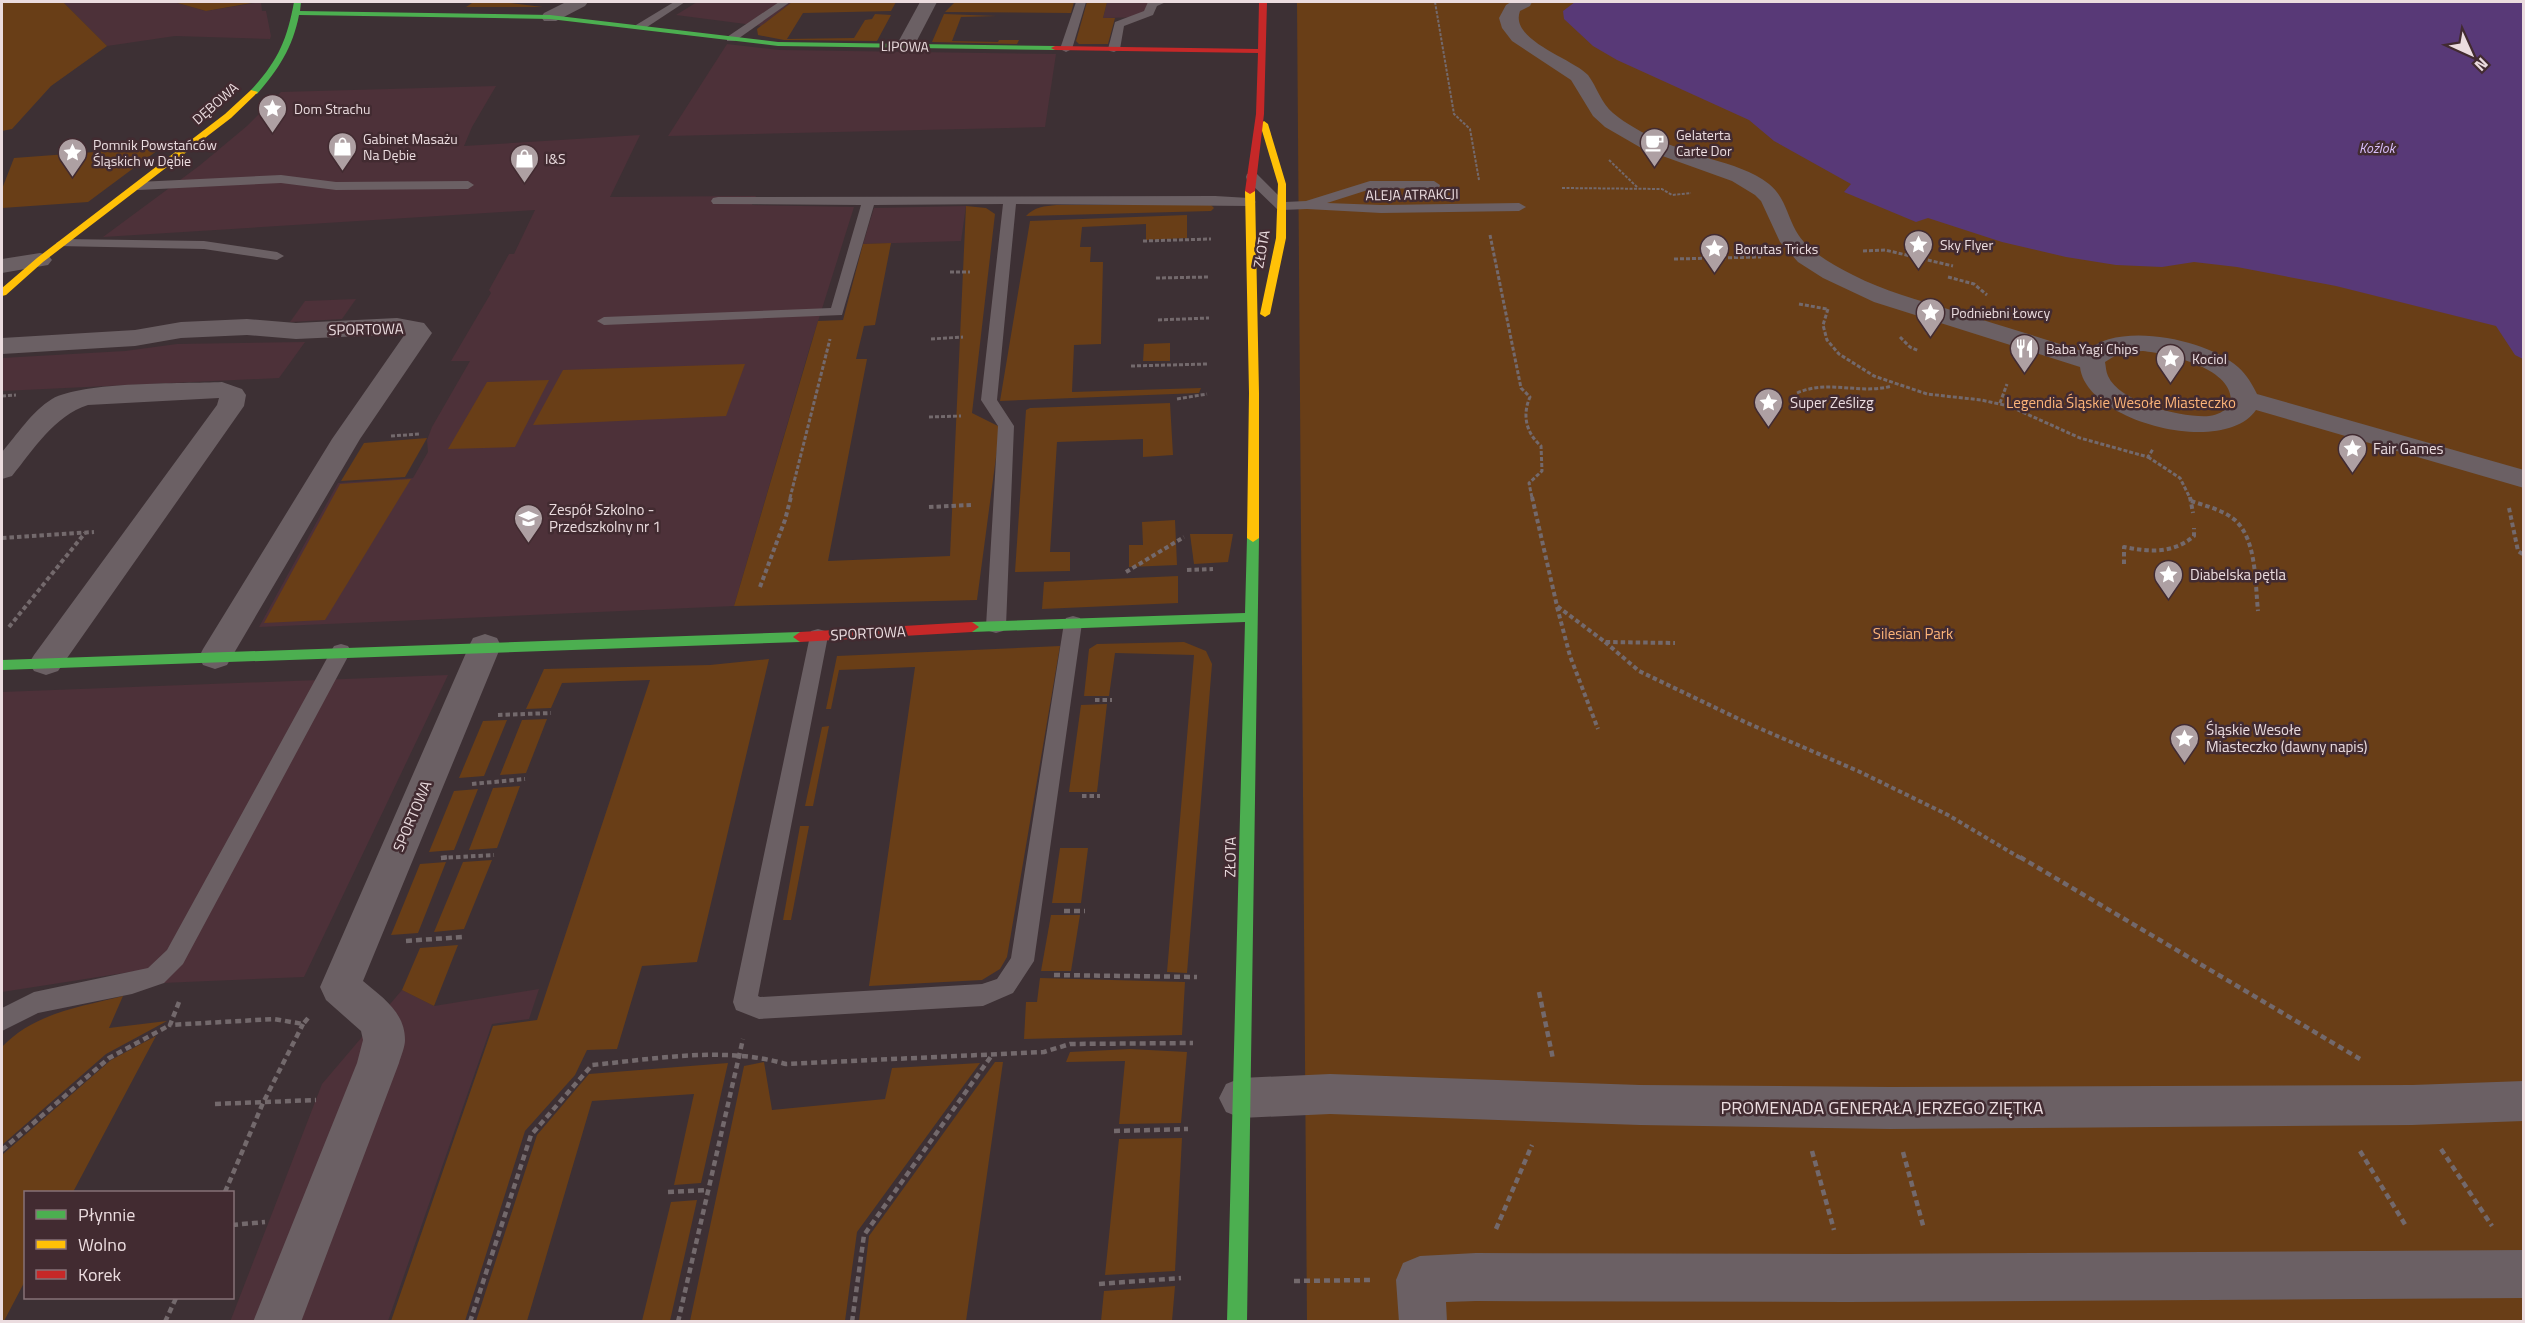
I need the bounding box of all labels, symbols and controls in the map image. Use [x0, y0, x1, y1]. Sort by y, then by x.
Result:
north arrow [2441, 24, 2501, 84]
street label: LIPOWA [881, 35, 930, 57]
text: N [2469, 52, 2494, 77]
street label: DĘBOWA [187, 77, 243, 129]
place icon: Dom Strachu [257, 92, 289, 134]
place label: Dom Strachu [294, 98, 371, 119]
place label: Gelaterta Carte Dor [1676, 124, 1732, 161]
cafe icon: Gelaterta Carte Dor [1639, 126, 1671, 168]
place label: Gabinet Masażu Na Dębie [363, 128, 458, 165]
shop icon: Gabinet Masażu Na Dębie [326, 130, 358, 172]
place label: Pomnik Powstańców Śląskich w Dębie [93, 134, 217, 171]
place icon: Pomnik Powstańców Śląskich w Dębie [56, 136, 88, 178]
water label: Koźlok [2359, 137, 2397, 158]
shop icon: I&S [508, 142, 540, 184]
place label: I&S [545, 148, 566, 169]
street label: ALEJA ATRAKCJI [1365, 183, 1459, 205]
street label: ZŁOTA [1247, 228, 1275, 270]
place icon: Sky Flyer [1903, 228, 1935, 270]
place icon: Borutas Tricks [1698, 232, 1730, 274]
place label: Sky Flyer [1940, 234, 1993, 255]
place label: Borutas Tricks [1735, 238, 1818, 259]
place icon: Podniebni Łowcy [1914, 296, 1946, 338]
place label: Podniebni Łowcy [1951, 302, 2050, 323]
street label: SPORTOWA [328, 317, 404, 341]
restaurant icon: Baba Yagi Chips [2009, 332, 2041, 374]
place label: Baba Yagi Chips [2046, 338, 2138, 359]
place icon: Kociol [2155, 342, 2187, 384]
place label: Kociol [2192, 348, 2227, 369]
place icon: Super Ześlizg [1753, 386, 1785, 428]
place label: Super Ześlizg [1790, 391, 1874, 414]
park label: Legendia Śląskie Wesołe Miasteczko [2006, 391, 2236, 414]
place icon: Fair Games [2336, 432, 2368, 474]
place label: Fair Games [2373, 437, 2444, 460]
place label: Zespół Szkolno - Przedszkolny nr 1 [549, 498, 661, 538]
school or university icon: Zespół Szkolno - Przedszkolny nr 1 [512, 502, 544, 544]
place icon: Diabelska pętla [2153, 558, 2185, 600]
place label: Diabelska pętla [2190, 563, 2287, 586]
street label: SPORTOWA [830, 620, 906, 646]
park label: Silesian Park [1873, 622, 1953, 645]
place label: Śląskie Wesołe Miasteczko (dawny napis) [2206, 718, 2368, 758]
place icon: Śląskie Wesołe Miasteczko (dawny napis) [2169, 722, 2201, 764]
street label: SPORTOWA [387, 777, 437, 855]
street label: ZŁOTA [1218, 836, 1242, 878]
street label: PROMENADA GENERAŁA JERZEGO ZIĘTKA [1721, 1094, 2044, 1121]
legend [24, 1191, 234, 1299]
text: Płynnie [78, 1201, 135, 1228]
text: Wolno [78, 1231, 126, 1258]
text: Korek [78, 1261, 122, 1288]

